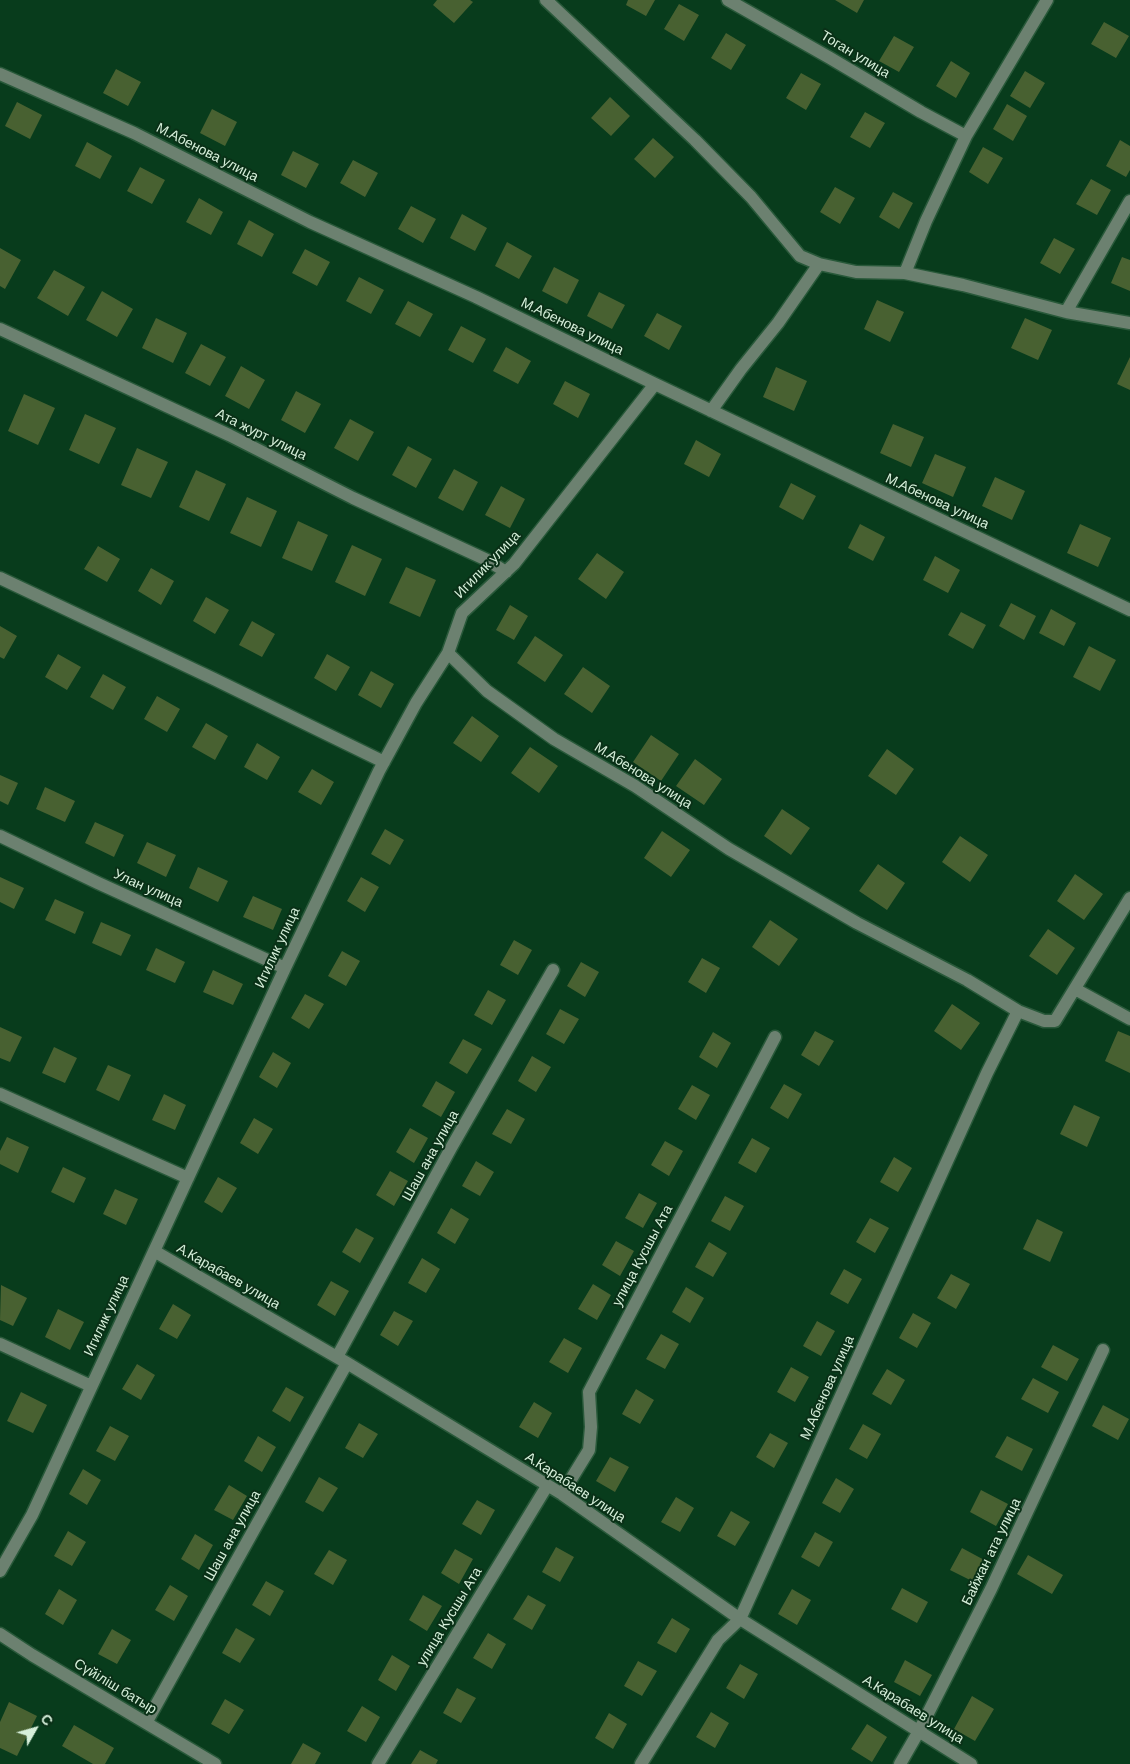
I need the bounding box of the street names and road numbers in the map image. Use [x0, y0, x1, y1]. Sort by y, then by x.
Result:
street label: Тоган улица [817, 28, 893, 82]
street label: М.Абенова улица [153, 120, 261, 186]
street label: М.Абенова улица [518, 295, 626, 359]
street label: Ата журт улица [213, 406, 309, 464]
street label: М.Абенова улица [883, 471, 991, 533]
street label: Игилик улица [452, 528, 524, 602]
street label: М.Абенова улица [591, 739, 695, 813]
street label: Улан улица [111, 866, 185, 912]
street label: Игилик улица [252, 905, 304, 991]
street label: Шаш ана улица [399, 1108, 463, 1204]
street label: улица Кусшы Ата [609, 1202, 677, 1310]
street label: А.Карабаев улица [173, 1241, 283, 1313]
street label: Игилик улица [81, 1273, 133, 1359]
street label: М.Абенова улица [798, 1333, 858, 1443]
street label: А.Карабаев улица [522, 1449, 628, 1527]
street label: Шаш ана улица [201, 1488, 265, 1584]
street label: Байжан ата улица [959, 1496, 1025, 1608]
street label: улица Кусшы Ата [414, 1565, 486, 1669]
street label: Сүйіліш батыр [71, 1656, 159, 1718]
street label: А.Карабаев улица [859, 1672, 967, 1748]

